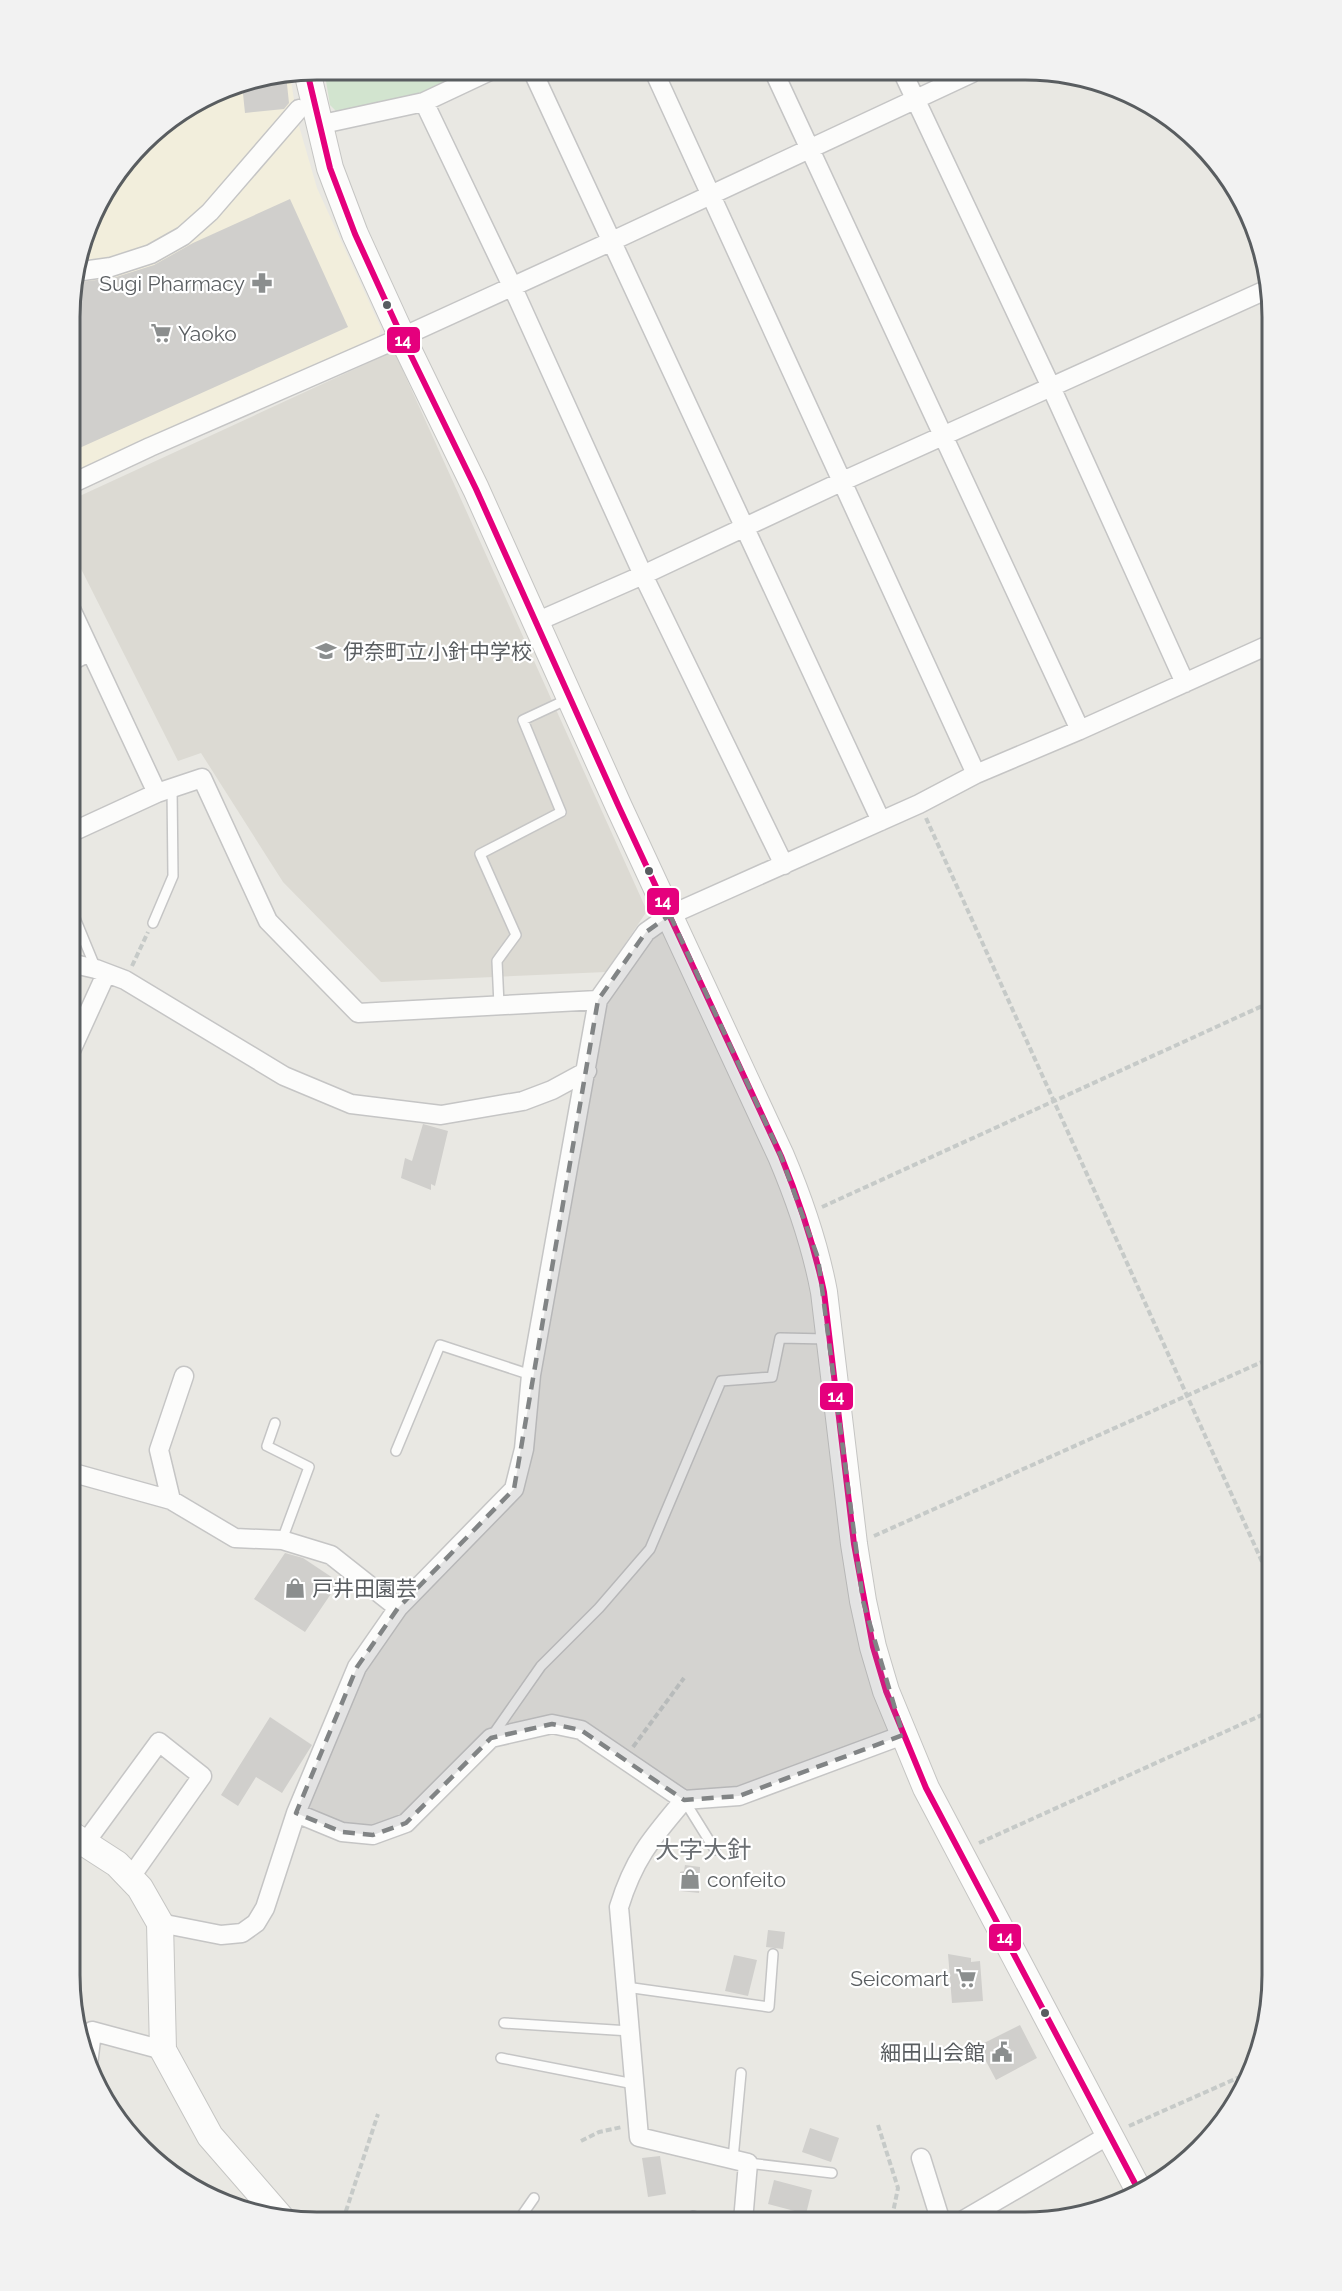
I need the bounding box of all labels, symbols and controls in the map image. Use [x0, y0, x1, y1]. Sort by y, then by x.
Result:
place label: Sugi Pharmacy [99, 271, 245, 296]
pharmacy icon: Sugi Pharmacy [250, 271, 274, 295]
unlabelled marker [381, 299, 393, 311]
supermarket icon: Yaoko [149, 321, 173, 345]
place label: Yaoko [178, 321, 237, 346]
line badge: 14 [386, 326, 421, 354]
text: 14 [394, 331, 412, 350]
school or university icon: 伊奈町立小針中学校 [314, 639, 338, 663]
place label: 伊奈町立小針中学校 [343, 639, 532, 664]
unlabelled marker [643, 865, 655, 877]
line badge: 14 [646, 887, 680, 916]
text: 14 [654, 892, 672, 911]
line badge: 14 [819, 1382, 854, 1411]
text: 14 [827, 1387, 845, 1406]
shop icon: 戸井田園芸 [283, 1576, 307, 1600]
place label: 戸井田園芸 [312, 1576, 417, 1601]
district label: 大字大針 [655, 1835, 751, 1864]
shop icon: confeito [678, 1867, 702, 1891]
place label: confeito [707, 1867, 786, 1892]
line badge: 14 [988, 1923, 1022, 1952]
text: 14 [996, 1928, 1014, 1947]
place label: Seicomart [850, 1966, 949, 1991]
supermarket icon: Seicomart [954, 1966, 978, 1990]
unlabelled marker [1039, 2007, 1051, 2019]
place label: 細田山会館 [880, 2040, 985, 2065]
public building icon: 細田山会館 [990, 2040, 1014, 2064]

